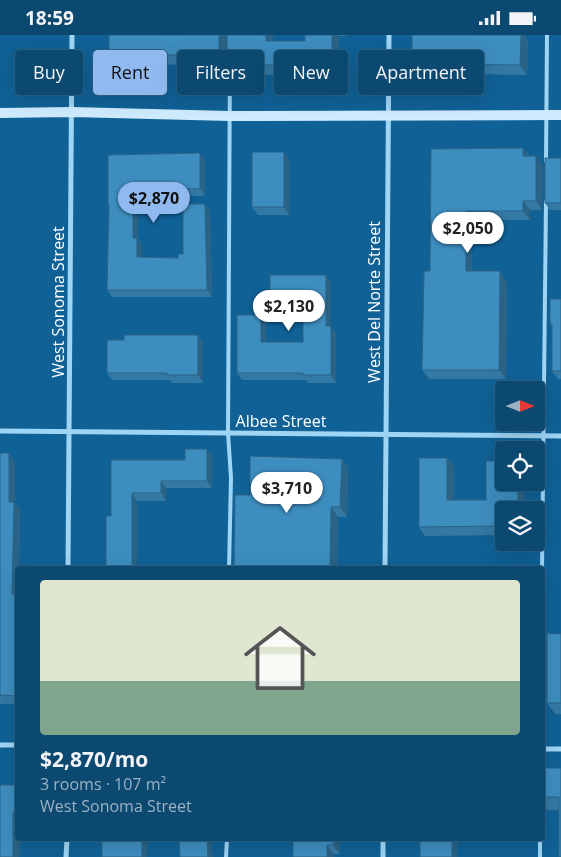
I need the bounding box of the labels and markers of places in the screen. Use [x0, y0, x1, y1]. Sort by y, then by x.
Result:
pin: $2,870 [113, 181, 195, 224]
pin: $2,050 [427, 211, 509, 254]
pin: $2,130 [248, 289, 330, 332]
pin: $3,710 [246, 471, 328, 514]

